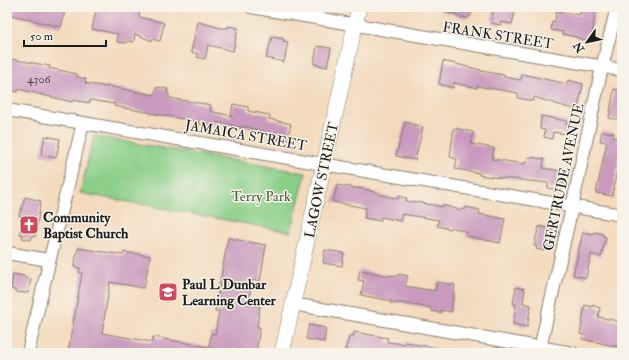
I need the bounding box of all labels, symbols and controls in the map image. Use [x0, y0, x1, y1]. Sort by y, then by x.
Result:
street label: FRANK STREET [441, 18, 555, 53]
scale bar [24, 22, 106, 48]
north arrow [567, 22, 607, 62]
text: 50 m [30, 29, 54, 44]
text: N [570, 39, 588, 56]
house number: 4306 [27, 72, 52, 87]
street label: GERTRUDE AVENUE [540, 102, 587, 252]
street label: JAMAICA STREET [183, 116, 309, 155]
street label: LAGOW STREET [301, 120, 342, 239]
park label: Terry Park [231, 188, 291, 206]
place label: Community Baptist Church [43, 209, 129, 243]
church icon: Community Baptist Church [18, 214, 40, 236]
place label: Paul L Dunbar Learning Center [182, 276, 277, 310]
school or university icon: Paul L Dunbar Learning Center [157, 281, 179, 303]

